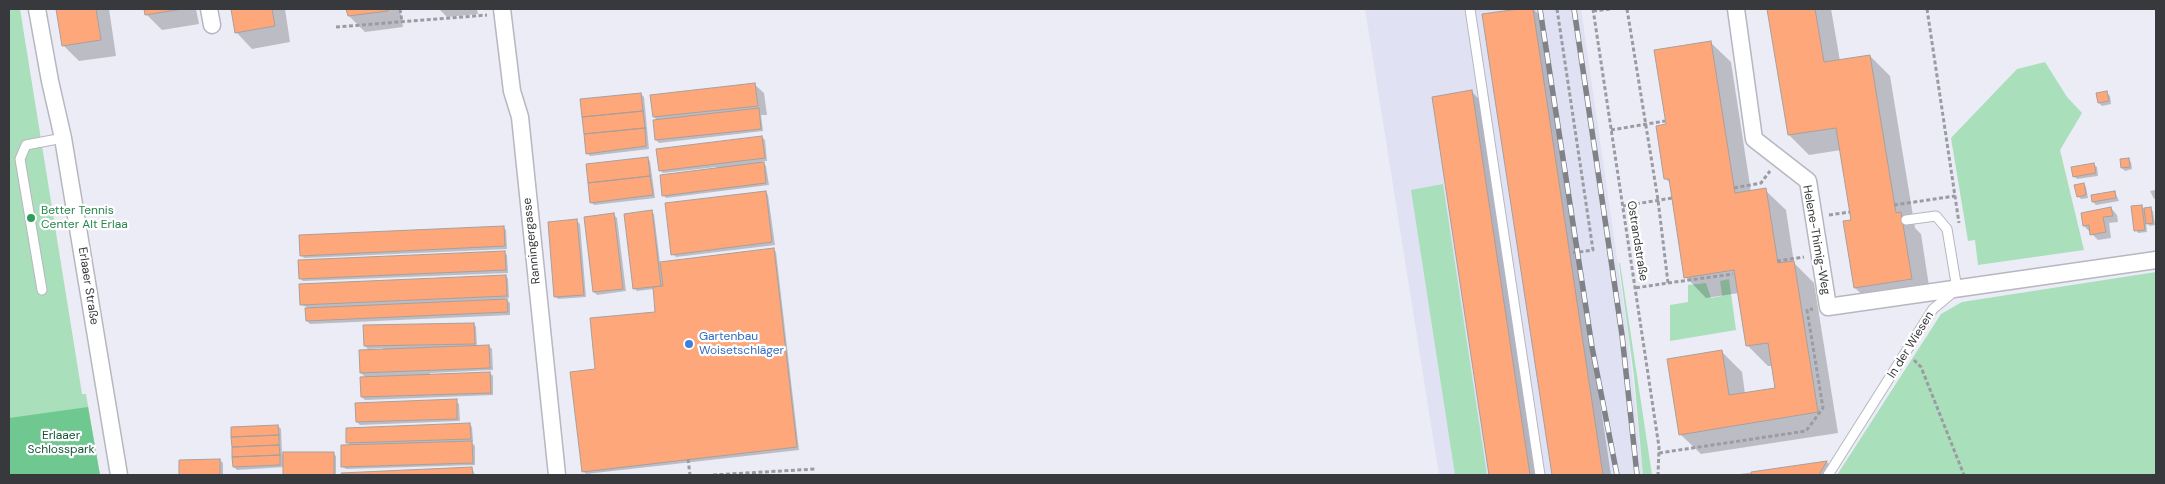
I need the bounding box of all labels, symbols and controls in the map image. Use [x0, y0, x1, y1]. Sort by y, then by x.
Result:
street label: Helene-Thimig-Weg [1799, 184, 1833, 296]
street label: Ranningergasse [520, 197, 544, 285]
street label: Ostrandstraße [1624, 200, 1650, 282]
place label: Better Tennis Center Alt Erlaa [41, 204, 128, 232]
marker: Better Tennis Center Alt Erlaa [25, 212, 37, 224]
street label: Erlaaer Straße [75, 246, 101, 326]
street label: In der Wiesen [1885, 309, 1937, 381]
place label: Gartenbau Woisetschläger [699, 330, 784, 358]
marker: Gartenbau Woisetschläger [683, 338, 695, 350]
park label: Erlaaer Schlosspark [27, 429, 95, 457]

